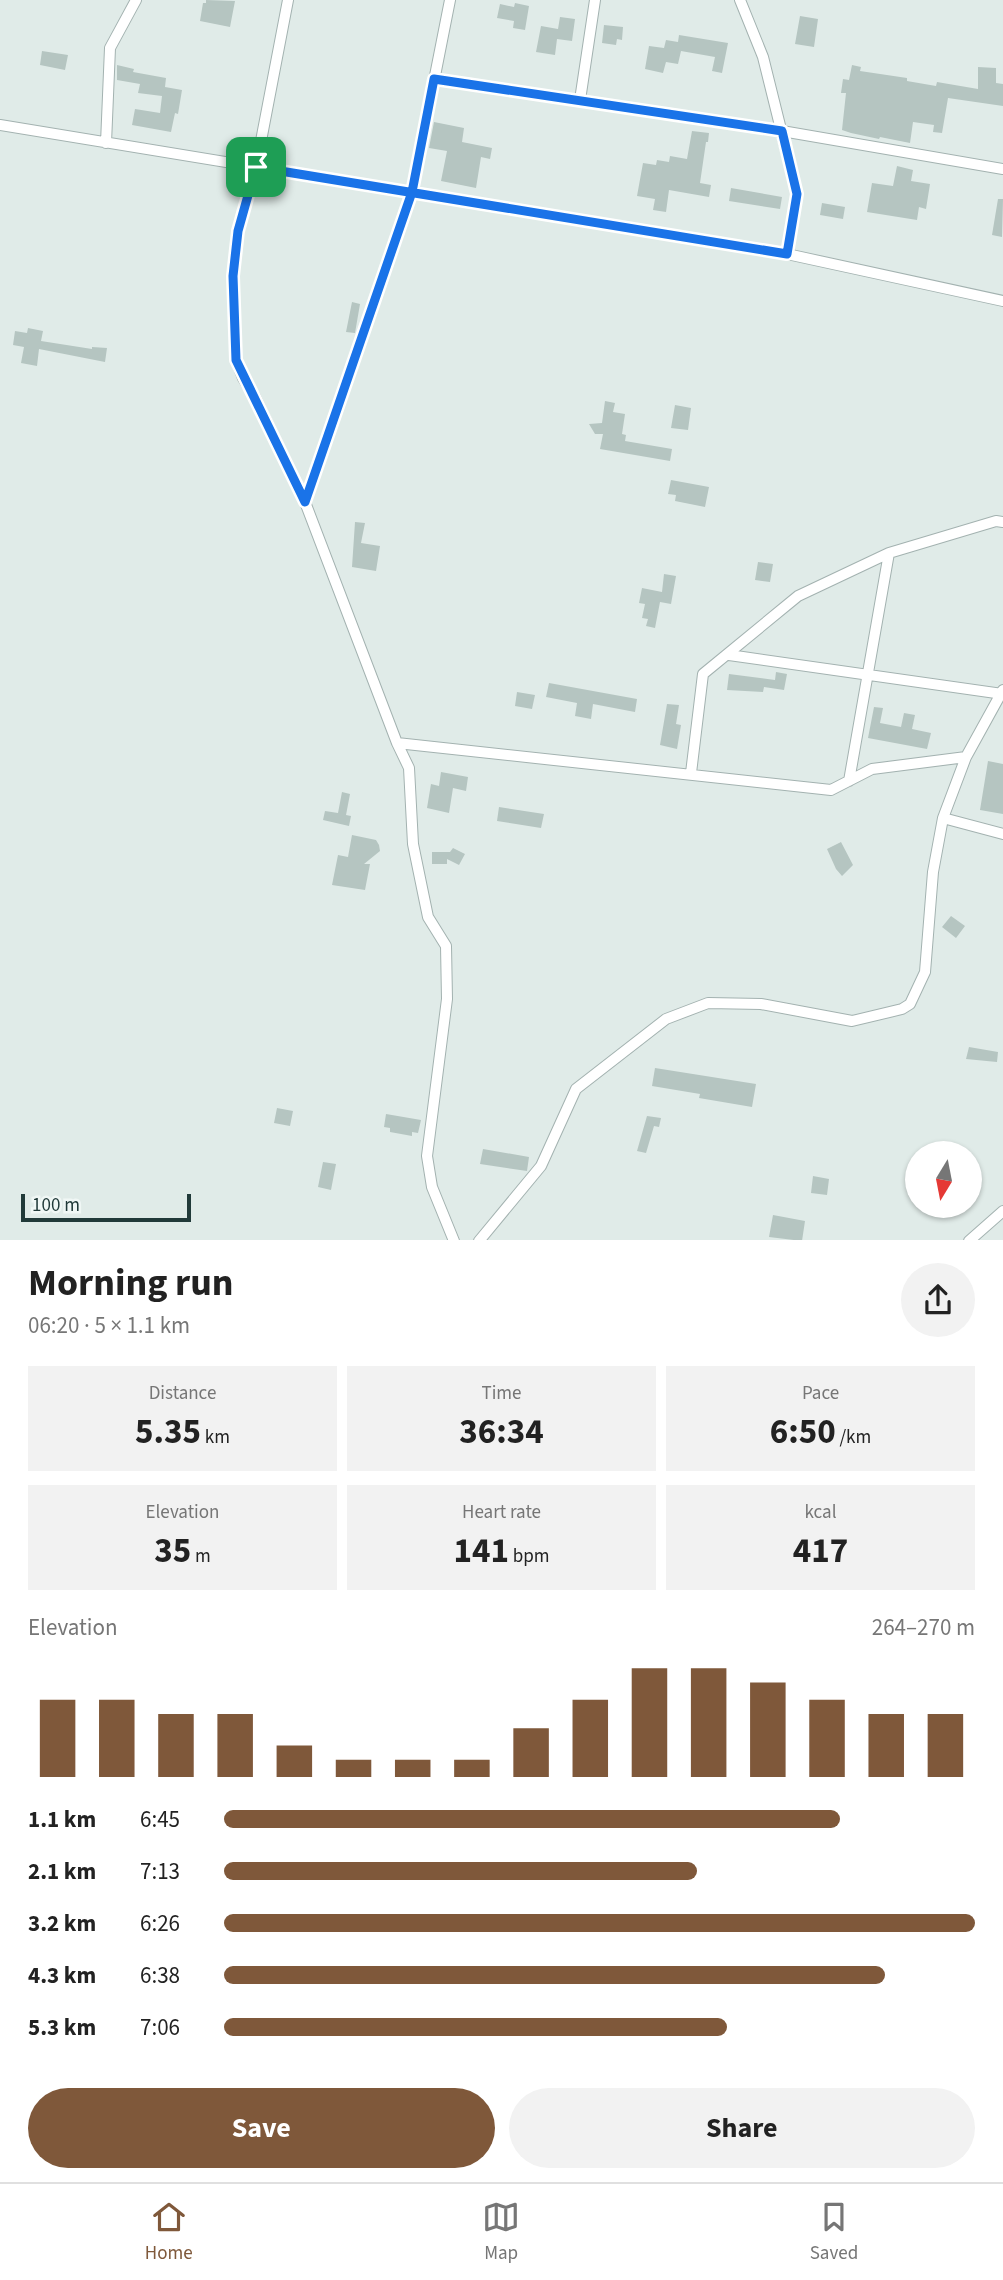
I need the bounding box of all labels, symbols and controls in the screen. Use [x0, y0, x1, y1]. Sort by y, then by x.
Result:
pin [226, 137, 286, 197]
icon: arrive [237, 148, 275, 186]
north arrow [905, 1141, 982, 1218]
map controls [905, 1141, 982, 1218]
scale bar [21, 1192, 191, 1223]
text: 100 m [32, 1192, 80, 1219]
text: Morning run [28, 1256, 233, 1310]
button: share [901, 1263, 975, 1337]
text: 06:20 · 5 × 1.1 km [28, 1309, 190, 1342]
text: Distance [149, 1380, 216, 1407]
text: Time [481, 1380, 522, 1407]
text: Pace [802, 1380, 839, 1407]
text: 5.35 [135, 1407, 201, 1457]
text: 36:34 [459, 1407, 544, 1457]
text: 6:50 [770, 1407, 836, 1457]
text: km [201, 1424, 230, 1451]
text: /km [836, 1424, 871, 1451]
text: Elevation [146, 1499, 219, 1526]
text: Heart rate [462, 1499, 541, 1526]
text: kcal [805, 1499, 836, 1526]
text: 35 [154, 1526, 191, 1576]
text: 141 [453, 1526, 509, 1576]
text: 417 [793, 1526, 848, 1576]
text: m [191, 1543, 211, 1570]
text: bpm [509, 1543, 550, 1570]
text: Elevation [28, 1611, 118, 1644]
text: 264–270 m [872, 1611, 975, 1644]
text: 1.1 km [28, 1803, 96, 1836]
text: 6:45 [140, 1803, 180, 1836]
text: 2.1 km [28, 1855, 96, 1888]
text: 7:13 [140, 1855, 180, 1888]
text: 3.2 km [28, 1907, 96, 1940]
text: 6:26 [140, 1907, 180, 1940]
text: 4.3 km [28, 1959, 96, 1992]
text: 6:38 [140, 1959, 180, 1992]
text: 5.3 km [28, 2011, 96, 2044]
text: 7:06 [140, 2011, 180, 2044]
button: Save [28, 2088, 495, 2168]
button: Share [509, 2088, 975, 2168]
tab: Home [145, 2198, 193, 2267]
tab: Map [482, 2198, 520, 2267]
tab: Saved [810, 2198, 858, 2267]

